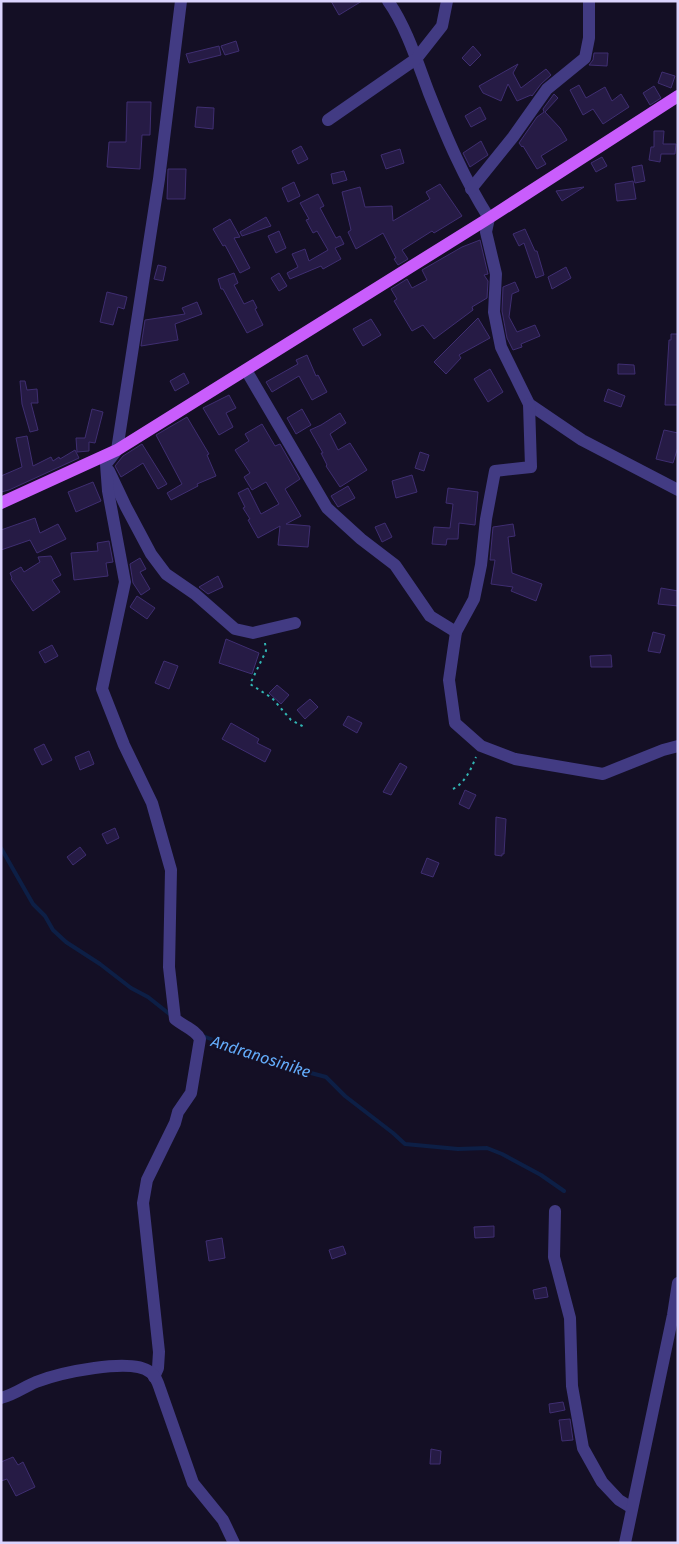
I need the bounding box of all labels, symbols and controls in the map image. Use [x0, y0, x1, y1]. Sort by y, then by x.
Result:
water label: Andranosinike [208, 1031, 313, 1082]

